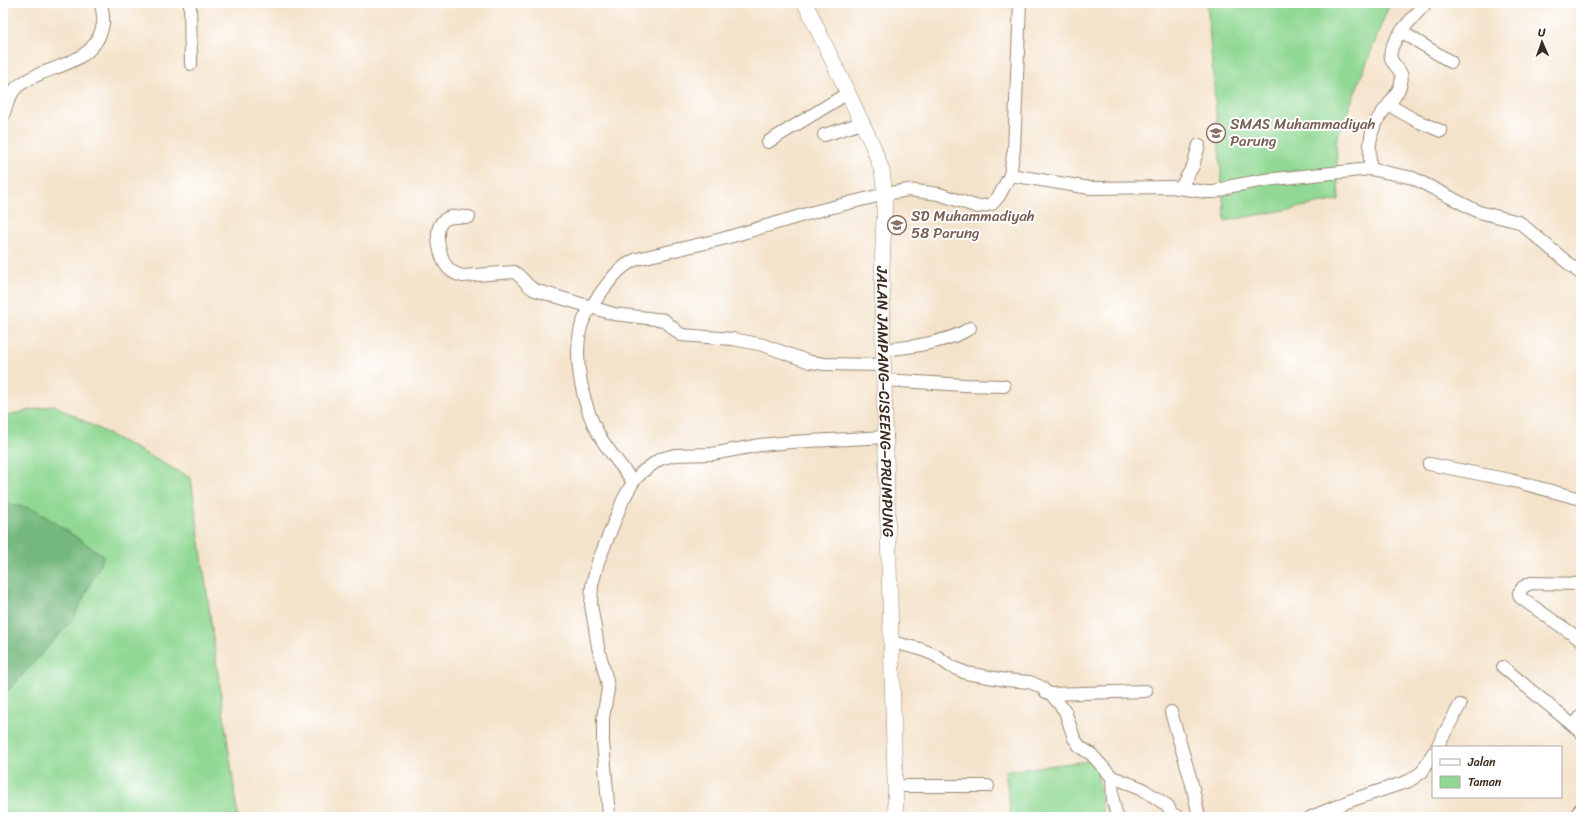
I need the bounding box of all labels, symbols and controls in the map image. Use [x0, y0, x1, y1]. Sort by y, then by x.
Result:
north arrow [1522, 22, 1562, 62]
text: U [1538, 23, 1546, 42]
place label: SMAS Muhammadiyah Parung [1230, 111, 1376, 154]
school or university icon: SMAS Muhammadiyah Parung [1205, 122, 1227, 144]
place label: SD Muhammadiyah 58 Parung [911, 203, 1035, 246]
school or university icon: SD Muhammadiyah 58 Parung [886, 214, 908, 236]
street label: JALAN JAMPANG–CISEENG–PRUMPUNG [869, 265, 901, 538]
legend [1432, 746, 1562, 798]
text: Jalan [1467, 751, 1496, 773]
text: Taman [1468, 771, 1502, 793]

